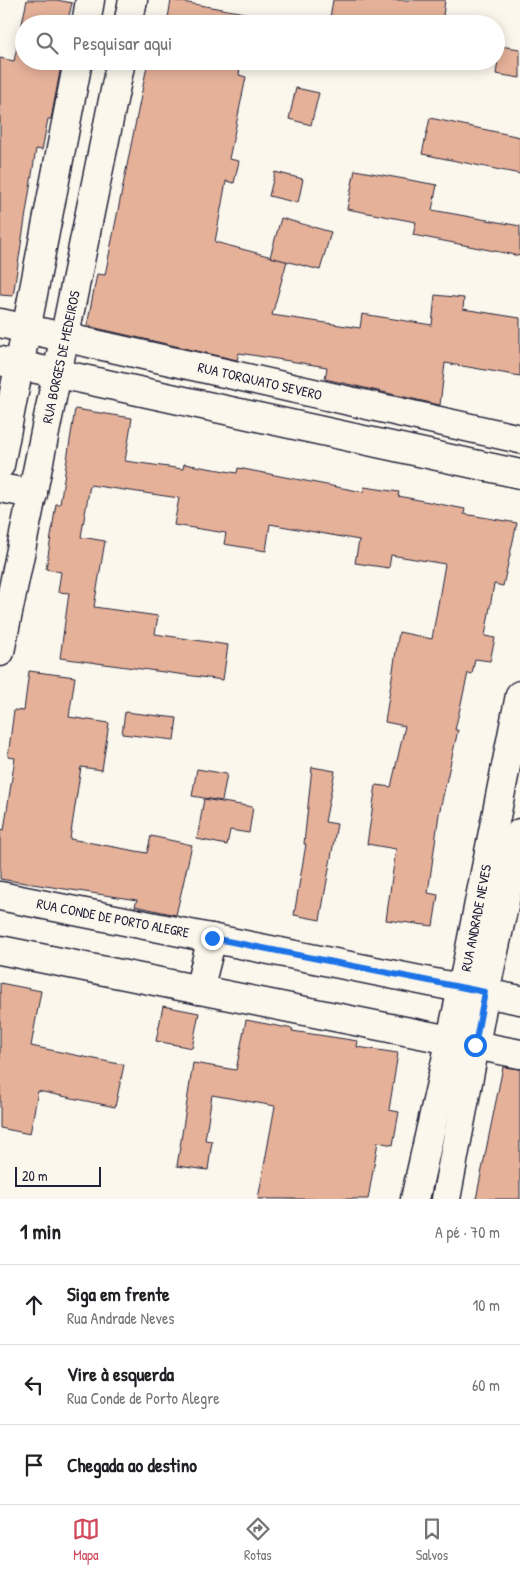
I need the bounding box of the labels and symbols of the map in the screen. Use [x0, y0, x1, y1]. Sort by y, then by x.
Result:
street label: RUA BORGES DE MEDEIROS [37, 288, 84, 425]
street label: RUA TORQUATO SEVERO [196, 357, 324, 404]
street label: RUA ANDRADE NEVES [456, 862, 495, 973]
street label: RUA CONDE DE PORTO ALEGRE [35, 893, 191, 942]
route end [201, 927, 224, 950]
route start [464, 1034, 487, 1057]
scale bar [15, 1164, 101, 1187]

